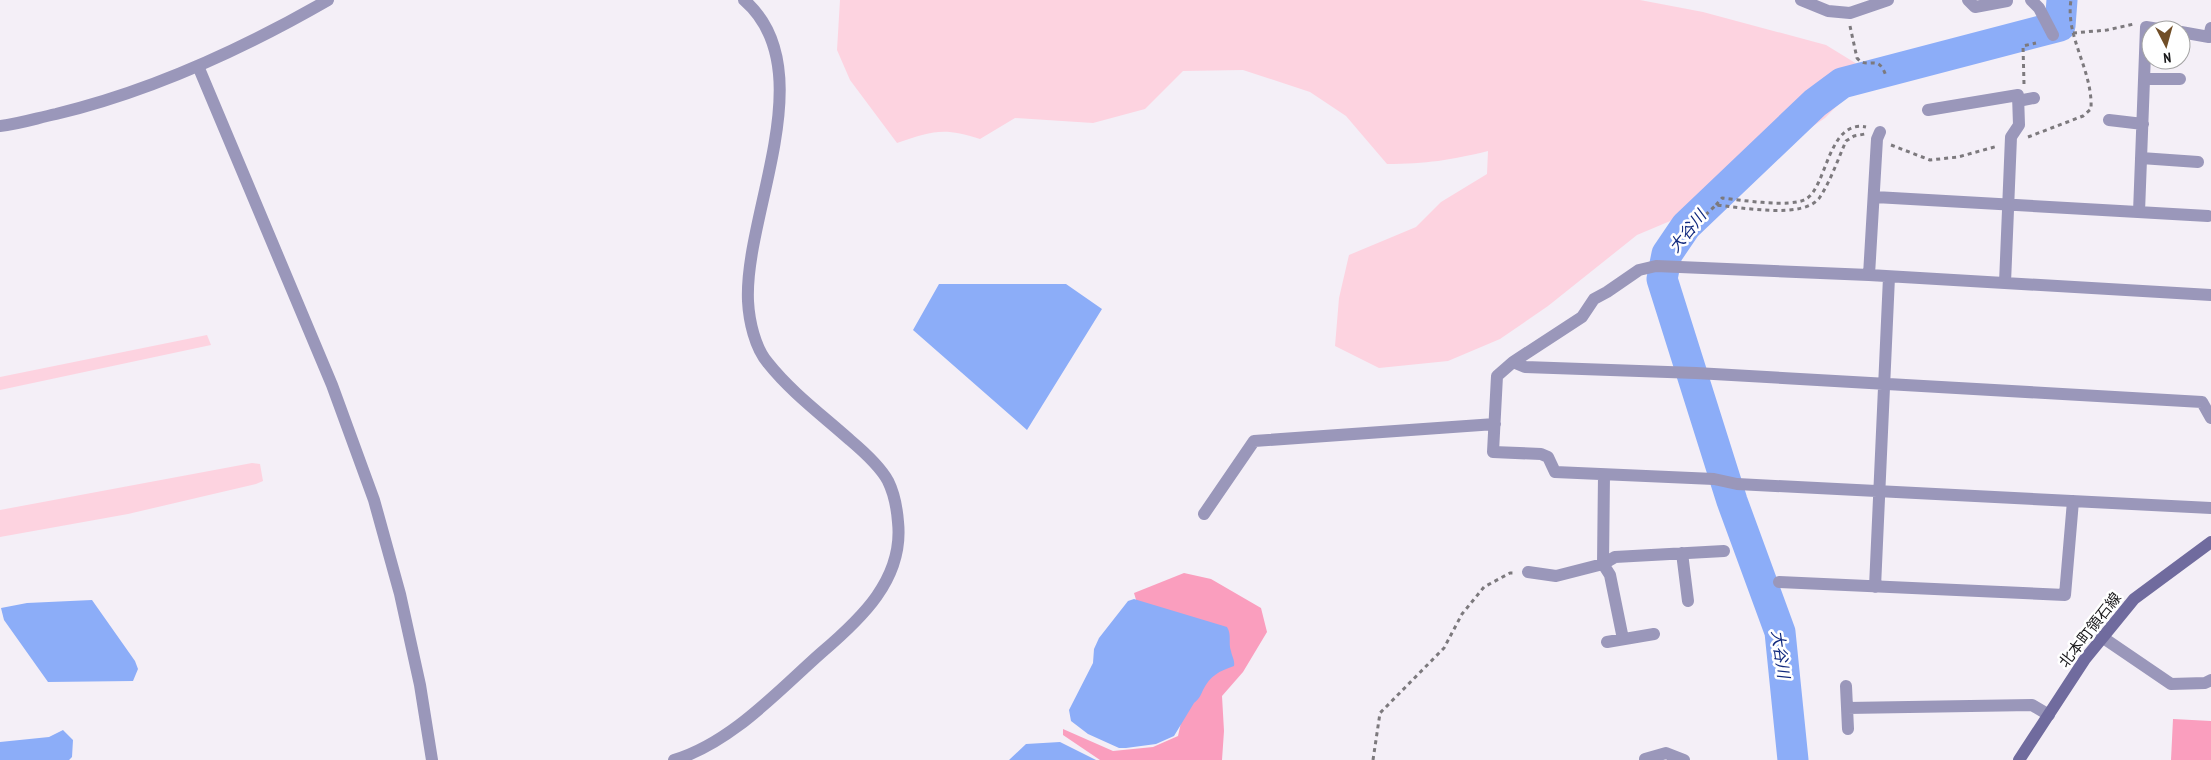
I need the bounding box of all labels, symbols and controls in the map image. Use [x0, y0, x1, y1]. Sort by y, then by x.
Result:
north arrow [2141, 20, 2191, 70]
text: N [2163, 49, 2172, 67]
water label: 大谷川 [1664, 205, 1711, 256]
street label: 北本町領石線 [2054, 588, 2125, 671]
water label: 大谷川 [1768, 629, 1795, 681]

